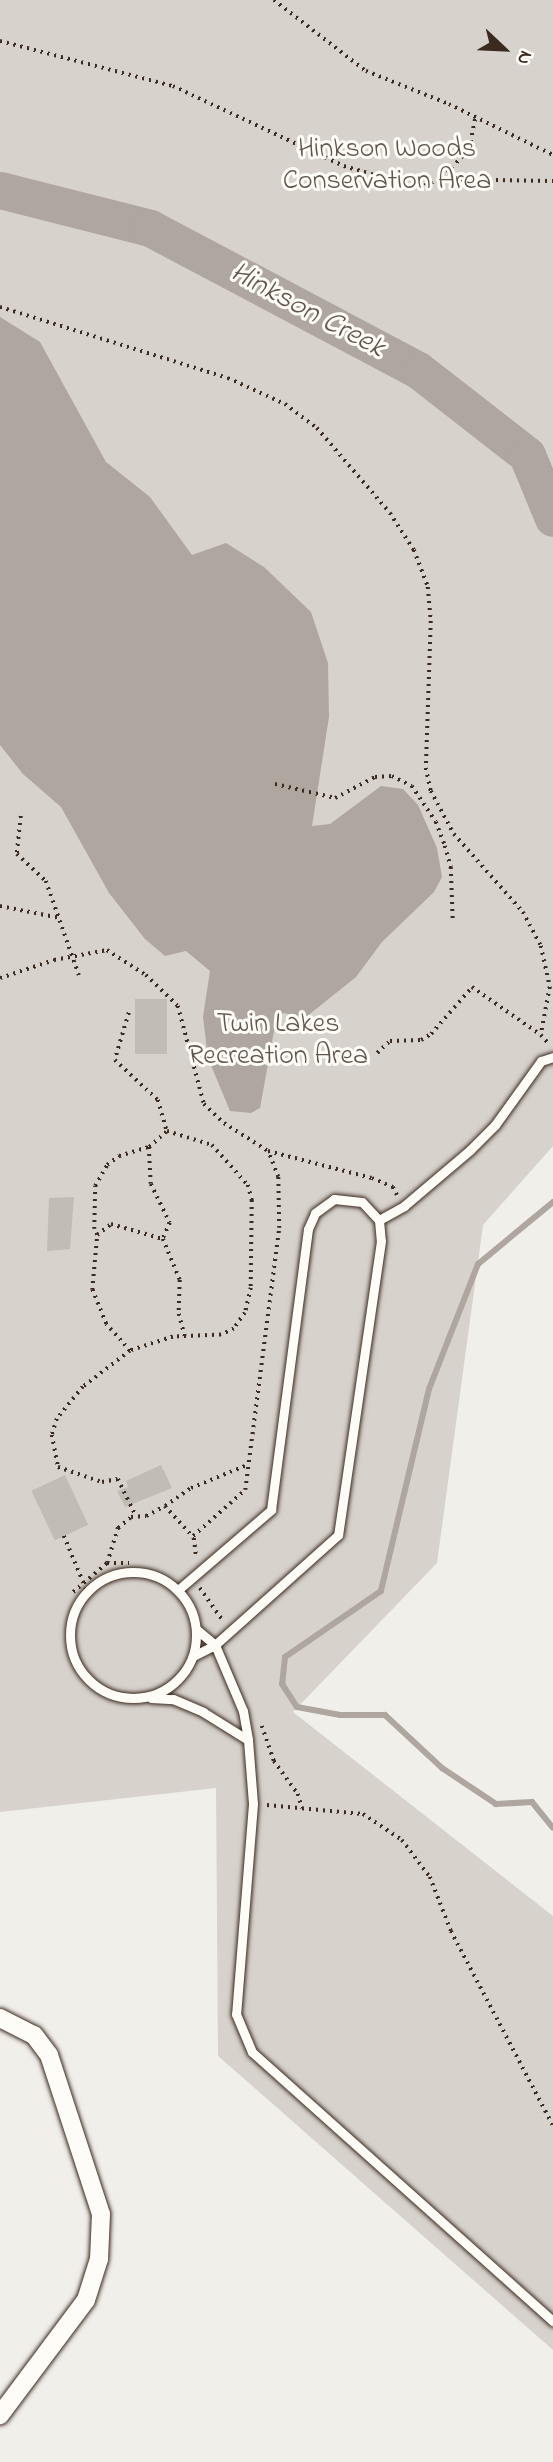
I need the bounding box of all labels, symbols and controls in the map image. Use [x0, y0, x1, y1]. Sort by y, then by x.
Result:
north arrow [469, 14, 539, 84]
text: N [509, 46, 539, 69]
park label: Hinkson Woods Conservation Area [283, 133, 491, 199]
water label: Hinkson Creek [224, 255, 390, 367]
park label: Twin Lakes Recreation Area [188, 1008, 368, 1074]

